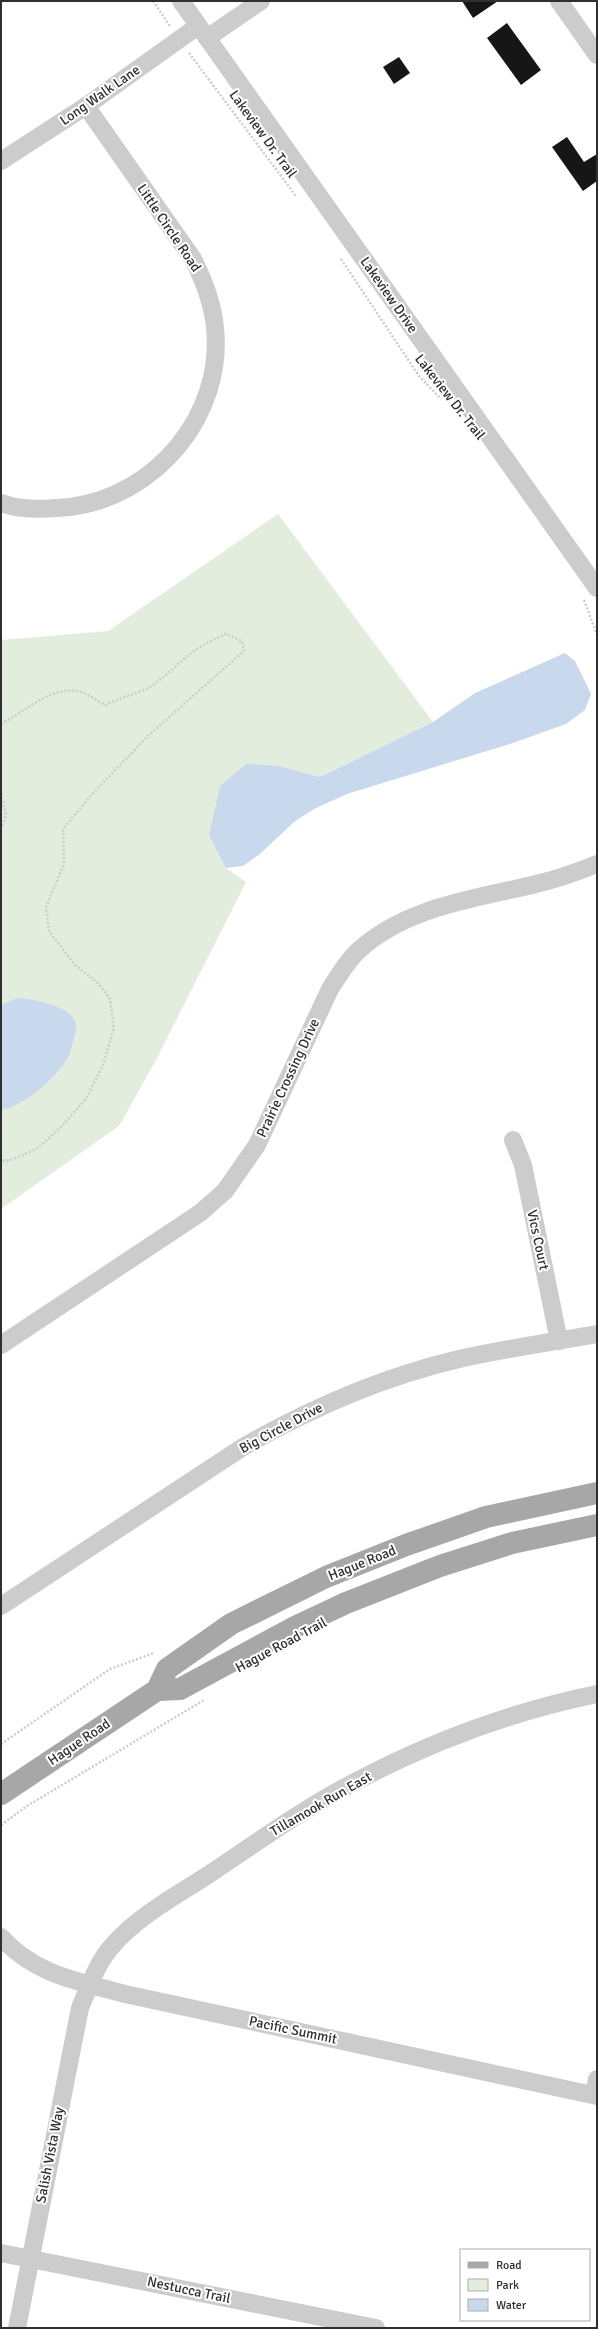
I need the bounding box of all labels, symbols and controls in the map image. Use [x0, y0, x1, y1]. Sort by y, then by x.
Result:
street label: Long Walk Lane [57, 61, 143, 129]
street label: Lakeview Dr. Trail [225, 87, 301, 181]
street label: Little Circle Road [133, 181, 205, 275]
street label: Lakeview Drive [356, 254, 422, 336]
street label: Lakeview Dr. Trail [411, 351, 489, 443]
street label: Prairie Crossing Drive [253, 1016, 323, 1140]
street label: Vics Court [523, 1208, 553, 1272]
street label: Big Circle Drive [236, 1399, 326, 1457]
street label: Hague Road [326, 1542, 398, 1584]
street label: Hague Road Trail [232, 1614, 330, 1676]
street label: Hague Road [45, 1715, 113, 1769]
street label: Tillamook Run East [267, 1768, 375, 1840]
street label: Pacific Summit [248, 2012, 339, 2048]
street label: Salish Vista Way [32, 2105, 68, 2204]
legend [460, 2249, 590, 2321]
text: Road [496, 2258, 522, 2273]
street label: Nestucca Trail [146, 2273, 232, 2307]
text: Park [496, 2278, 519, 2293]
text: Water [496, 2298, 527, 2313]

